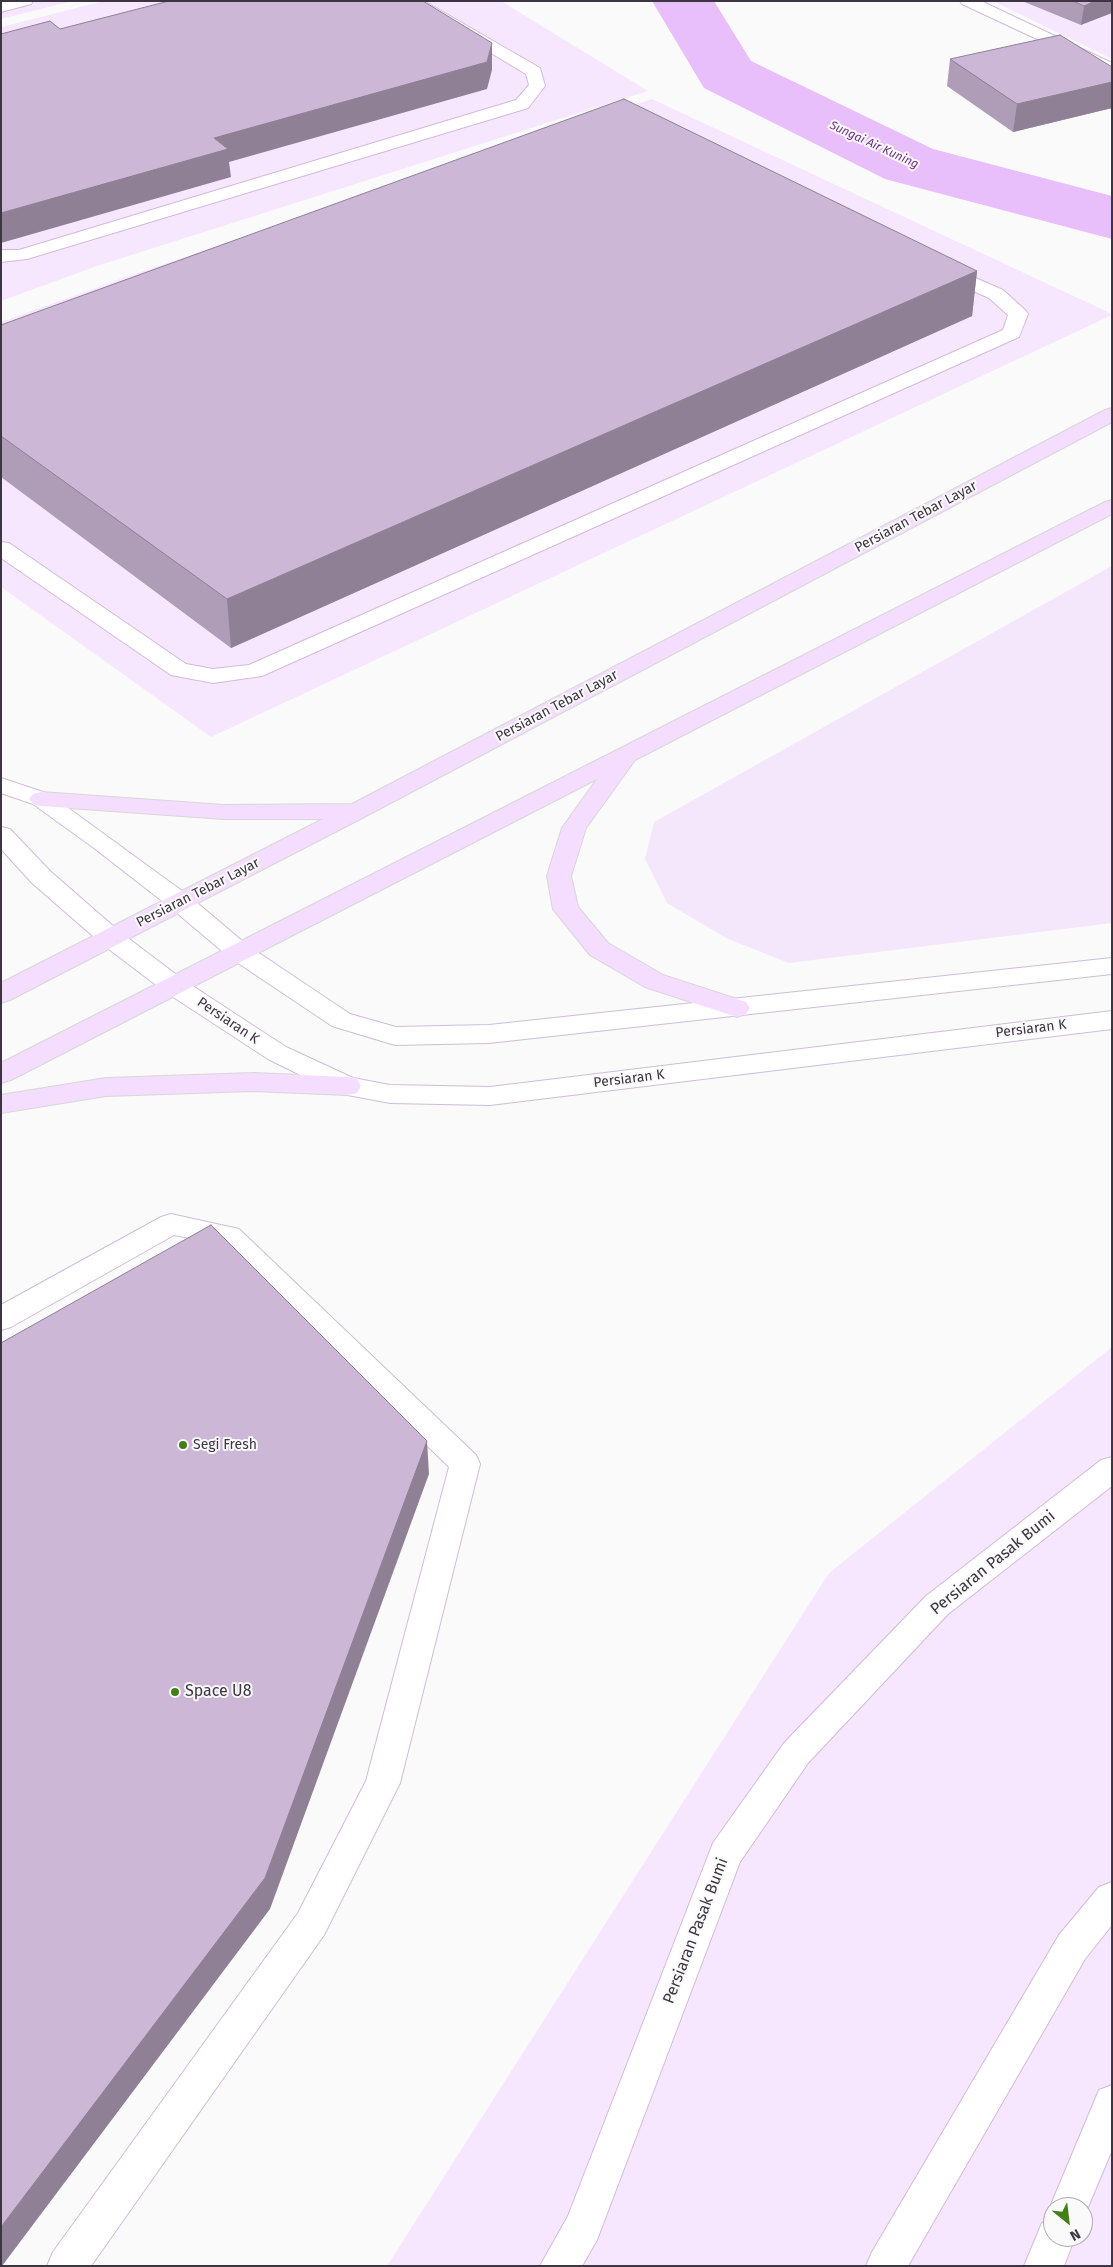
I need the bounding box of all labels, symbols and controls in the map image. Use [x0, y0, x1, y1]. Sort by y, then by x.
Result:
water label: Sungai Air Kuning [827, 118, 921, 172]
street label: Persiaran Tebar Layar [852, 478, 980, 556]
street label: Persiaran Tebar Layar [493, 667, 621, 745]
street label: Persiaran Tebar Layar [134, 855, 262, 931]
street label: Persiaran K [194, 994, 262, 1048]
street label: Persiaran K [995, 1016, 1067, 1042]
street label: Persiaran K [593, 1066, 665, 1092]
place label: Segi Fresh [193, 1437, 257, 1453]
marker: Segi Fresh [177, 1439, 189, 1451]
street label: Persiaran Pasak Bumi [927, 1507, 1059, 1619]
place label: Space U8 [185, 1682, 251, 1702]
marker: Space U8 [169, 1686, 181, 1698]
street label: Persiaran Pasak Bumi [659, 1855, 733, 2007]
north arrow [1043, 2197, 1093, 2247]
text: N [1067, 2225, 1083, 2244]

